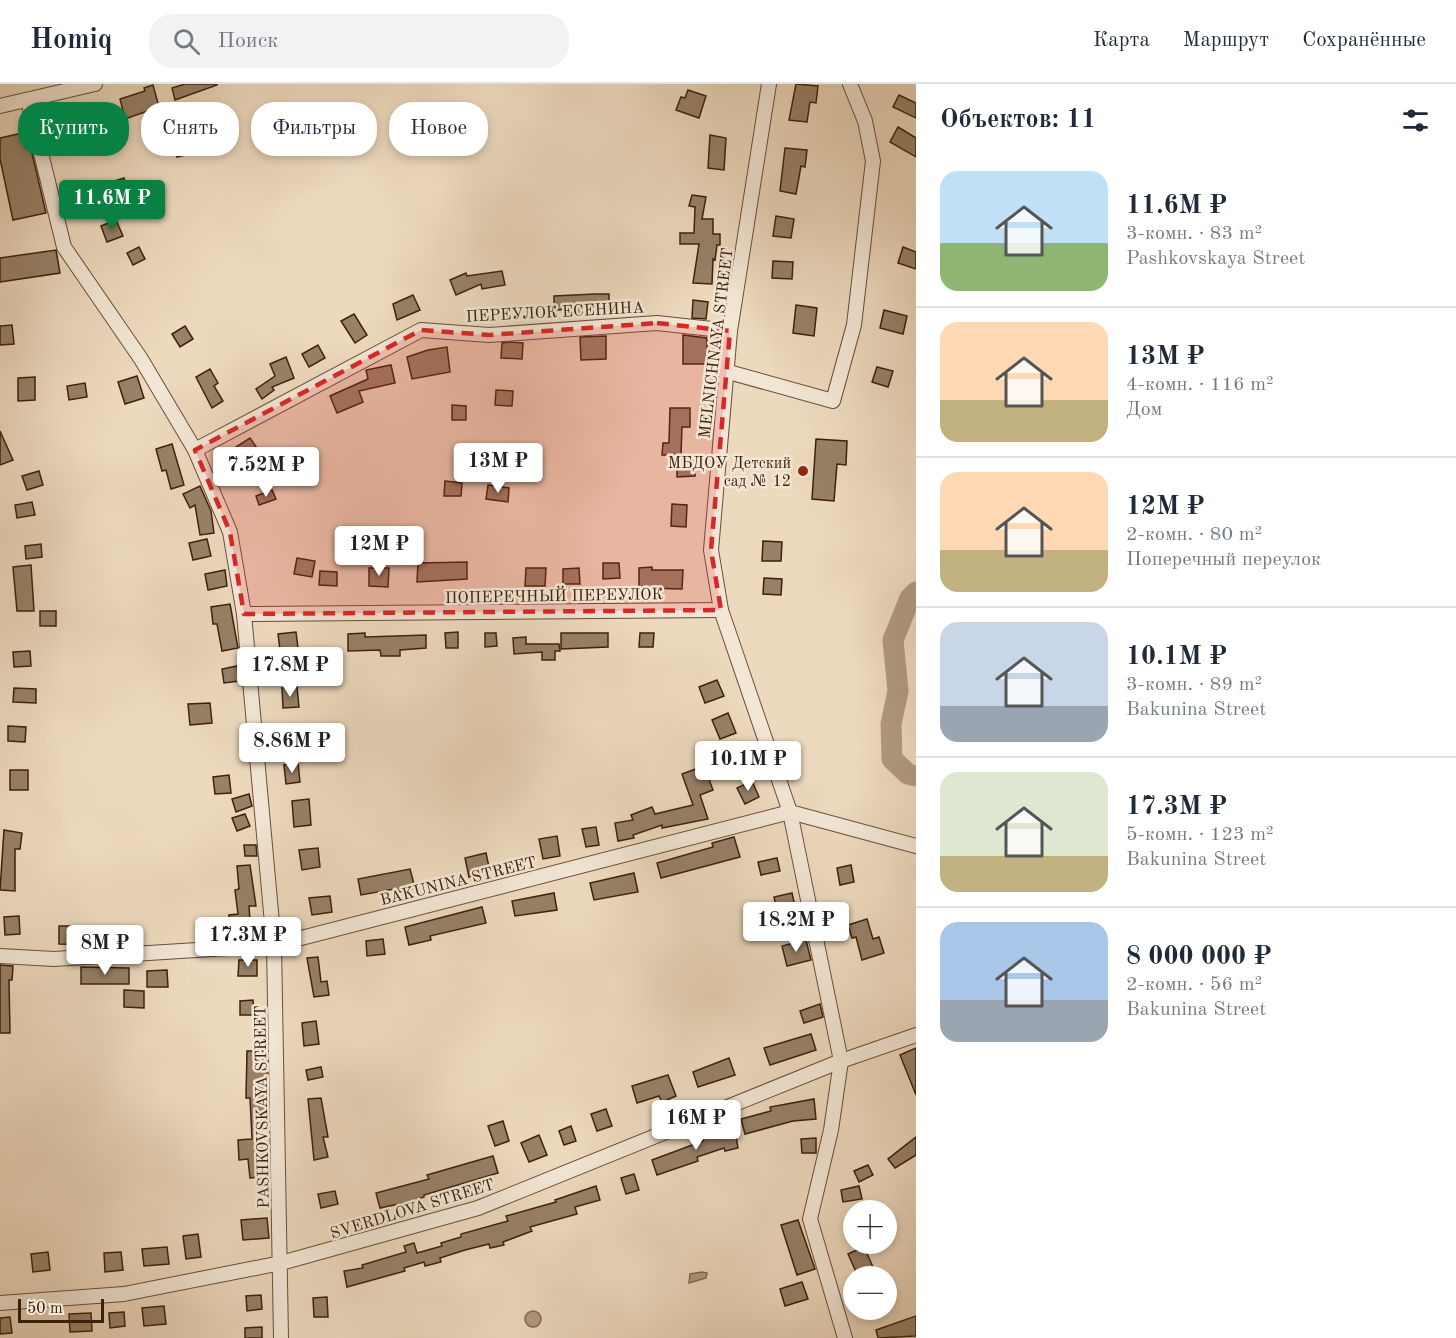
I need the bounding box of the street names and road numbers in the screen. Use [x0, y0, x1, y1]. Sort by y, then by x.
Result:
street label: MELNICHNAYA STREET [697, 247, 737, 440]
street label: ПЕРЕУЛОК ЕСЕНИНА [465, 300, 645, 326]
street label: ПОПЕРЕЧНЫЙ ПЕРЕУЛОК [445, 583, 664, 607]
street label: BAKUNINA STREET [379, 855, 538, 909]
street label: PASHKOVSKAYA STREET [253, 1005, 273, 1209]
street label: SVERDLOVA STREET [329, 1177, 497, 1243]

